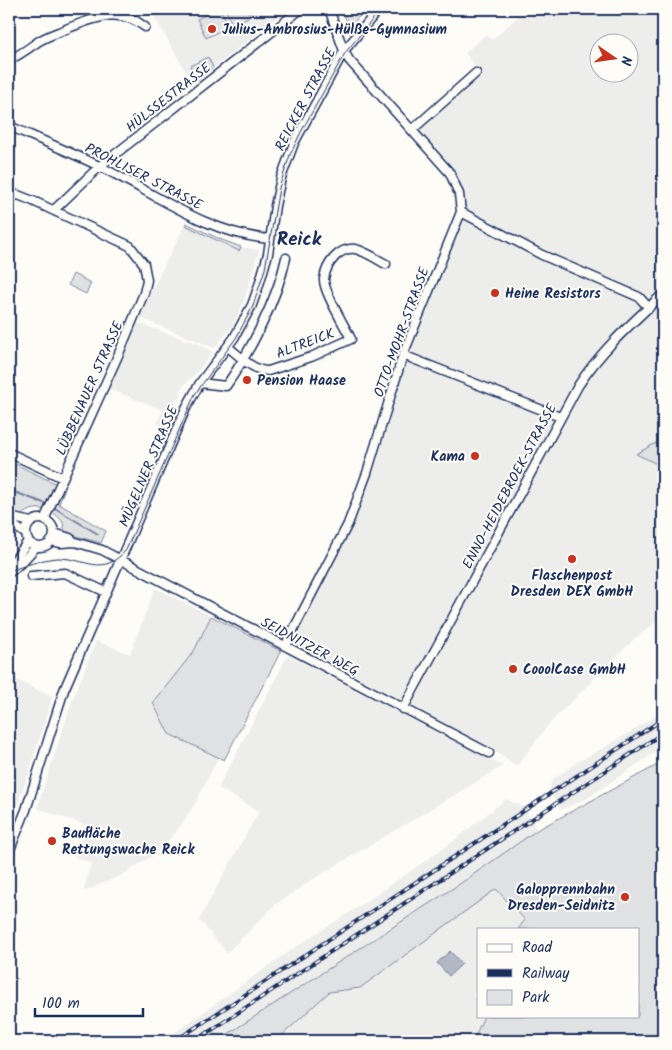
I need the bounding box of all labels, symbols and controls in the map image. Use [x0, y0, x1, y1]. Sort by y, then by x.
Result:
place label: Julius-Ambrosius-Hülße-Gymnasium [222, 19, 448, 41]
marker: Julius-Ambrosius-Hülße-Gymnasium [206, 23, 218, 35]
north arrow [590, 32, 640, 82]
street label: REICKER STRASSE [269, 43, 343, 155]
text: N [614, 54, 637, 68]
street label: HÜLSSESTRASSE [121, 57, 217, 138]
street label: PROHLISER STRASSE [81, 138, 207, 217]
district label: Reick [277, 225, 322, 255]
street label: OTTO-MOHR-STRASSE [368, 264, 436, 400]
place label: Heine Resistors [505, 283, 601, 305]
marker: Heine Resistors [489, 287, 501, 299]
street label: LÜBBENAUER STRASSE [50, 317, 130, 459]
street label: ALTREICK [273, 322, 338, 365]
place label: Pension Haase [257, 370, 346, 392]
marker: Pension Haase [241, 374, 253, 386]
street label: ENNO-HEIDEBROEK-STRASSE [457, 399, 563, 573]
street label: MÜGELNER STRASSE [113, 402, 185, 530]
place label: Kama [431, 446, 465, 468]
marker: Kama [469, 450, 481, 462]
marker: Flaschenpost Dresden DEX GmbH [566, 553, 578, 565]
place label: Flaschenpost Dresden DEX GmbH [511, 565, 633, 603]
street label: SEIDNITZER WEG [256, 612, 363, 682]
place label: CooolCase GmbH [523, 659, 626, 681]
marker: CooolCase GmbH [507, 663, 519, 675]
place label: Baufläche Rettungswache Reick [62, 823, 195, 861]
marker: Baufläche Rettungswache Reick [46, 835, 58, 847]
place label: Galopprennbahn Dresden-Seidnitz [507, 879, 615, 917]
marker: Galopprennbahn Dresden-Seidnitz [619, 891, 631, 903]
legend [477, 928, 640, 1018]
text: Road [522, 936, 553, 960]
text: Railway [522, 962, 570, 986]
scale bar [35, 985, 142, 1017]
text: Park [522, 986, 550, 1010]
text: 100 m [42, 992, 80, 1016]

